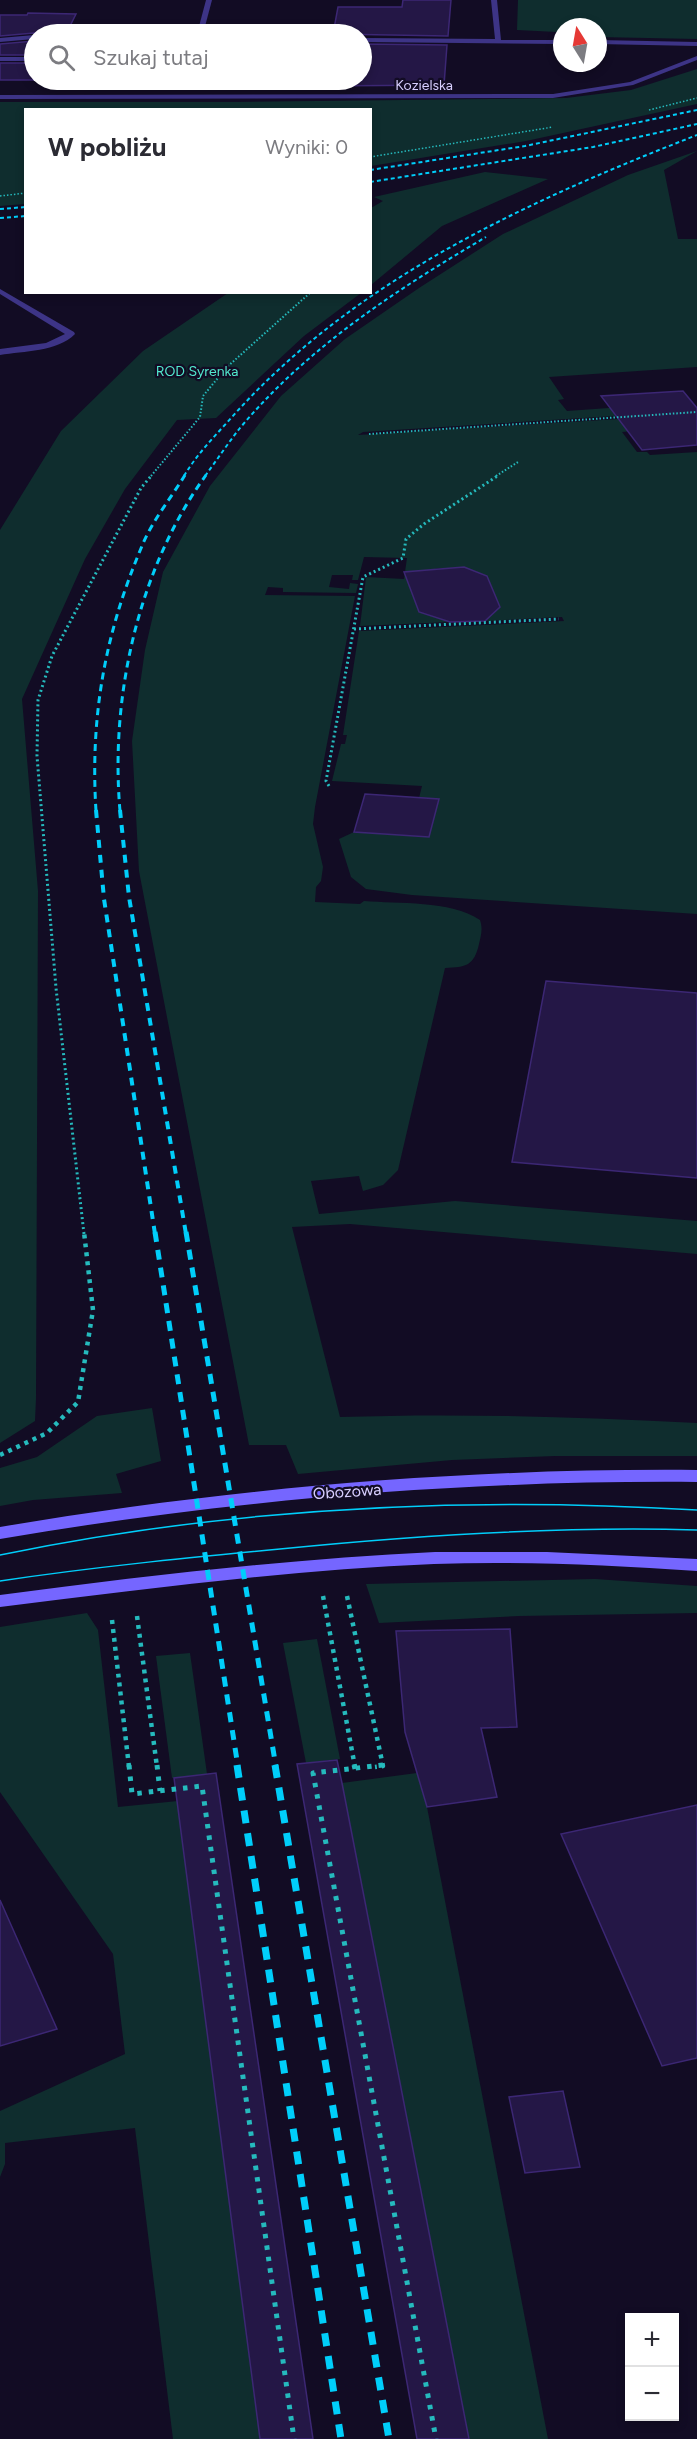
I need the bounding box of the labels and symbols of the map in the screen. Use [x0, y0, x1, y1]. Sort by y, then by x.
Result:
north arrow [553, 18, 607, 72]
street label: Kozielska [395, 77, 453, 94]
park label: ROD Syrenka [156, 363, 238, 380]
street label: Obozowa [312, 1480, 382, 1503]

